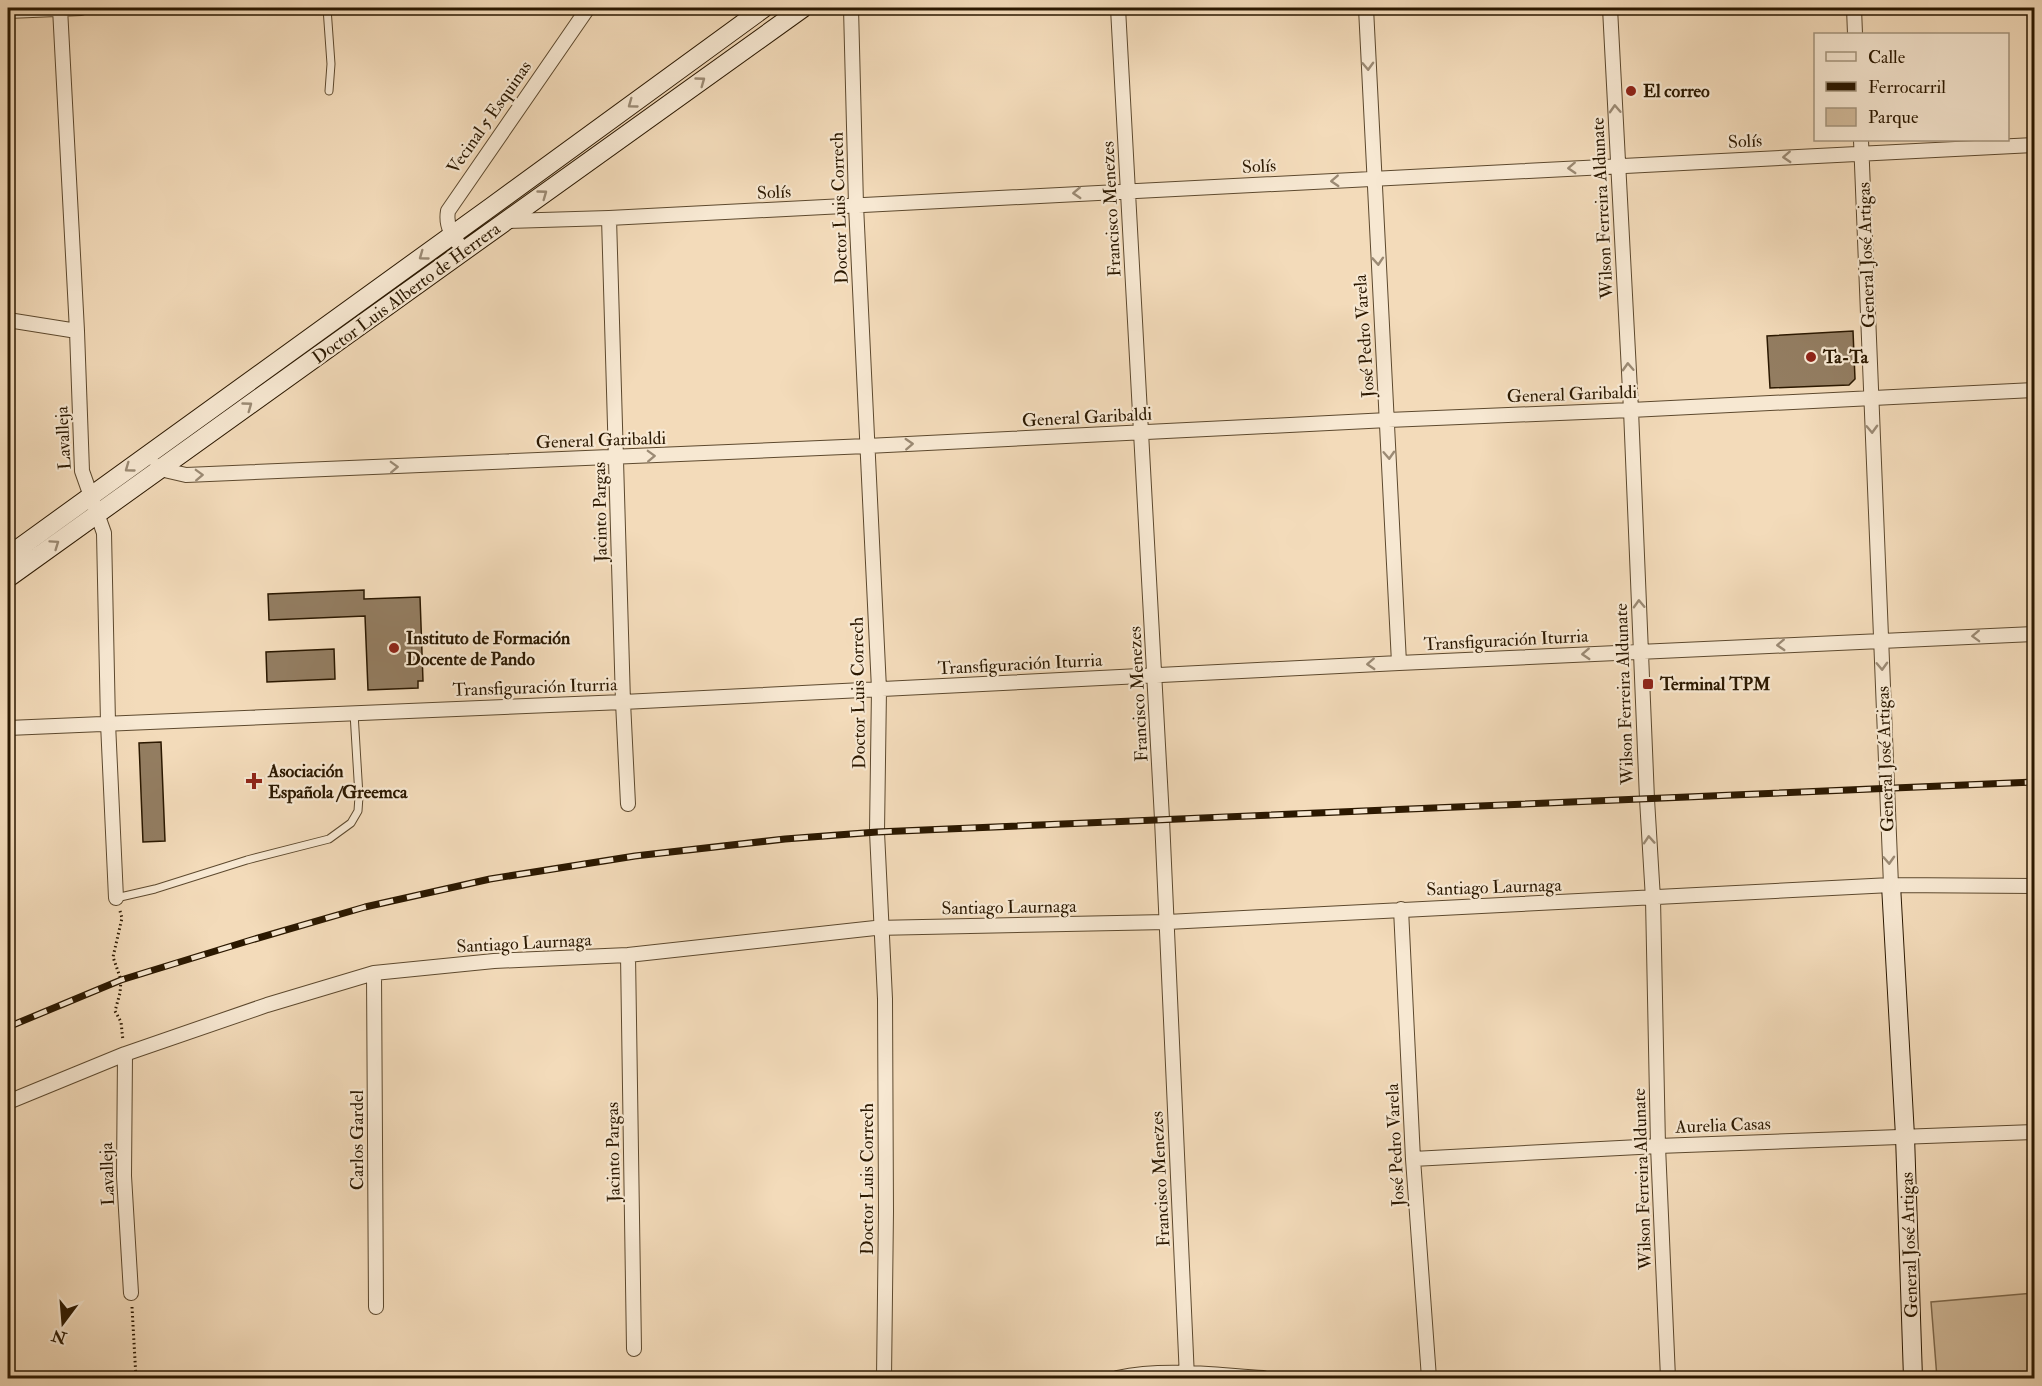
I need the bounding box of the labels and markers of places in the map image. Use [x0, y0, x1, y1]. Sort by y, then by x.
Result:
place label: El correo [1643, 80, 1710, 103]
marker: El correo [1624, 84, 1638, 98]
place label: Ta-Ta [1822, 346, 1869, 369]
marker: Ta-Ta [1804, 350, 1818, 364]
place label: Instituto de Formación Docente de Pando [406, 627, 571, 671]
marker: Instituto de Formación Docente de Pando [387, 641, 401, 655]
place label: Terminal TPM [1659, 673, 1771, 696]
marker: Terminal TPM [1641, 677, 1655, 691]
place label: Asociación Española /Greemca [267, 760, 408, 804]
marker: Asociación Española /Greemca [245, 772, 263, 790]

